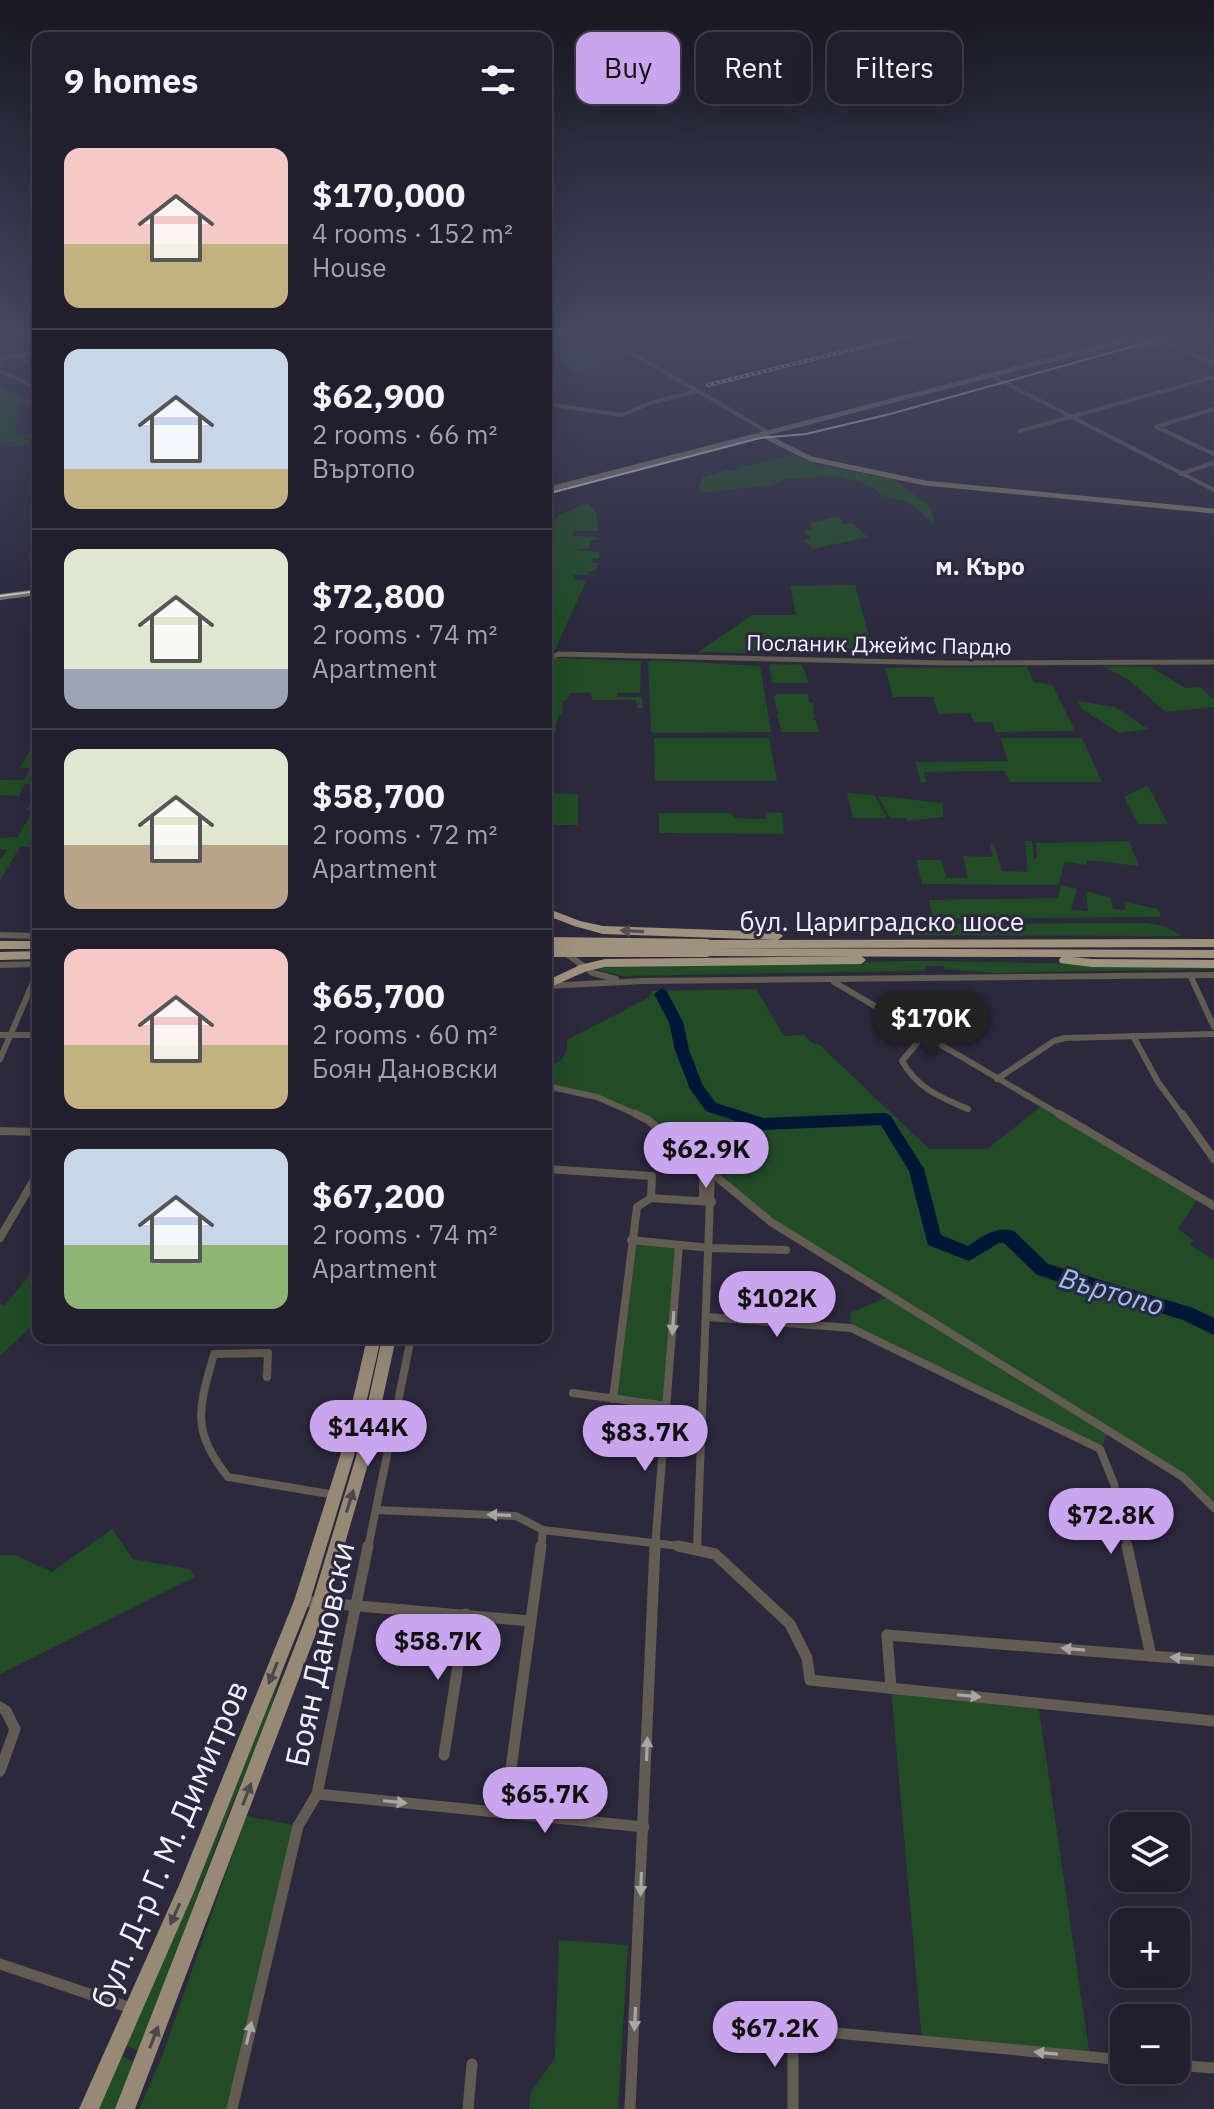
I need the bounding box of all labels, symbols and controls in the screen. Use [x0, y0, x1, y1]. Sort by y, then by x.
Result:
chip: Buy [576, 32, 680, 104]
chip: Rent [696, 32, 811, 104]
chip: Filters [827, 32, 962, 104]
text: 9 homes [64, 58, 199, 102]
icon: filters [476, 58, 520, 102]
text: $170,000 [312, 172, 465, 216]
icon: home [128, 180, 224, 276]
text: 4 rooms · 152 m² [312, 216, 513, 250]
text: House [312, 250, 387, 284]
text: $62,900 [312, 373, 445, 417]
icon: home [128, 381, 224, 477]
text: 2 rooms · 66 m² [312, 417, 497, 451]
text: Въртопо [312, 451, 415, 485]
district label: м. Къро [935, 550, 1025, 582]
text: $72,800 [312, 573, 445, 617]
icon: home [128, 581, 224, 677]
text: 2 rooms · 74 m² [312, 617, 497, 651]
street label: Посланик Джеймс Пардю [746, 627, 1012, 661]
text: Apartment [312, 651, 437, 685]
text: $58,700 [312, 773, 445, 817]
icon: home [128, 781, 224, 877]
text: 2 rooms · 72 m² [312, 817, 497, 851]
text: Apartment [312, 851, 437, 885]
street label: бул. Цариградско шосе [740, 904, 1024, 938]
one-way arrow [619, 925, 644, 938]
text: $65,700 [312, 973, 445, 1017]
icon: home [128, 981, 224, 1077]
pin: $170K [875, 991, 987, 1059]
text: $170K [891, 1000, 971, 1034]
text: 2 rooms · 60 m² [312, 1017, 497, 1051]
text: Боян Дановски [312, 1051, 498, 1085]
pin: $62.9K [641, 1122, 771, 1190]
text: $62.9K [662, 1131, 750, 1165]
text: $67,200 [312, 1173, 445, 1217]
icon: home [128, 1181, 224, 1277]
text: 2 rooms · 74 m² [312, 1217, 497, 1251]
text: Apartment [312, 1251, 437, 1285]
water label: Въртопо [1055, 1258, 1169, 1324]
pin: $102K [721, 1271, 833, 1339]
text: $102K [737, 1280, 817, 1314]
one-way arrow [666, 1311, 679, 1336]
pin: $144K [312, 1400, 424, 1468]
pin: $83.7K [580, 1405, 710, 1473]
text: $144K [328, 1409, 408, 1443]
text: $83.7K [601, 1414, 689, 1448]
one-way arrow [344, 1488, 357, 1512]
pin: $72.8K [1046, 1488, 1176, 1556]
text: $72.8K [1067, 1497, 1155, 1531]
one-way arrow [486, 1509, 511, 1522]
street label: Боян Дановски [275, 1538, 363, 1770]
pin: $58.7K [373, 1614, 503, 1682]
text: $58.7K [394, 1623, 482, 1657]
one-way arrow [1060, 1643, 1085, 1656]
one-way arrow [1169, 1651, 1194, 1664]
one-way arrow [266, 1661, 279, 1685]
street label: бул. Д-р Г. М. Димитров [81, 1674, 257, 2014]
one-way arrow [957, 1690, 982, 1703]
one-way arrow [640, 1736, 653, 1761]
pin: $65.7K [480, 1767, 610, 1835]
text: $65.7K [501, 1776, 589, 1810]
one-way arrow [241, 1782, 254, 1806]
one-way arrow [382, 1795, 407, 1808]
map controls [1110, 1812, 1190, 2084]
button: layers [1110, 1812, 1190, 1892]
one-way arrow [634, 1872, 647, 1897]
one-way arrow [169, 1902, 182, 1926]
button: + [1110, 1908, 1190, 1988]
pin: $67.2K [710, 2001, 840, 2069]
button: − [1110, 2004, 1190, 2084]
one-way arrow [628, 2007, 641, 2032]
text: $67.2K [731, 2010, 819, 2044]
one-way arrow [244, 2020, 256, 2045]
one-way arrow [148, 2025, 161, 2049]
one-way arrow [1033, 2046, 1058, 2059]

